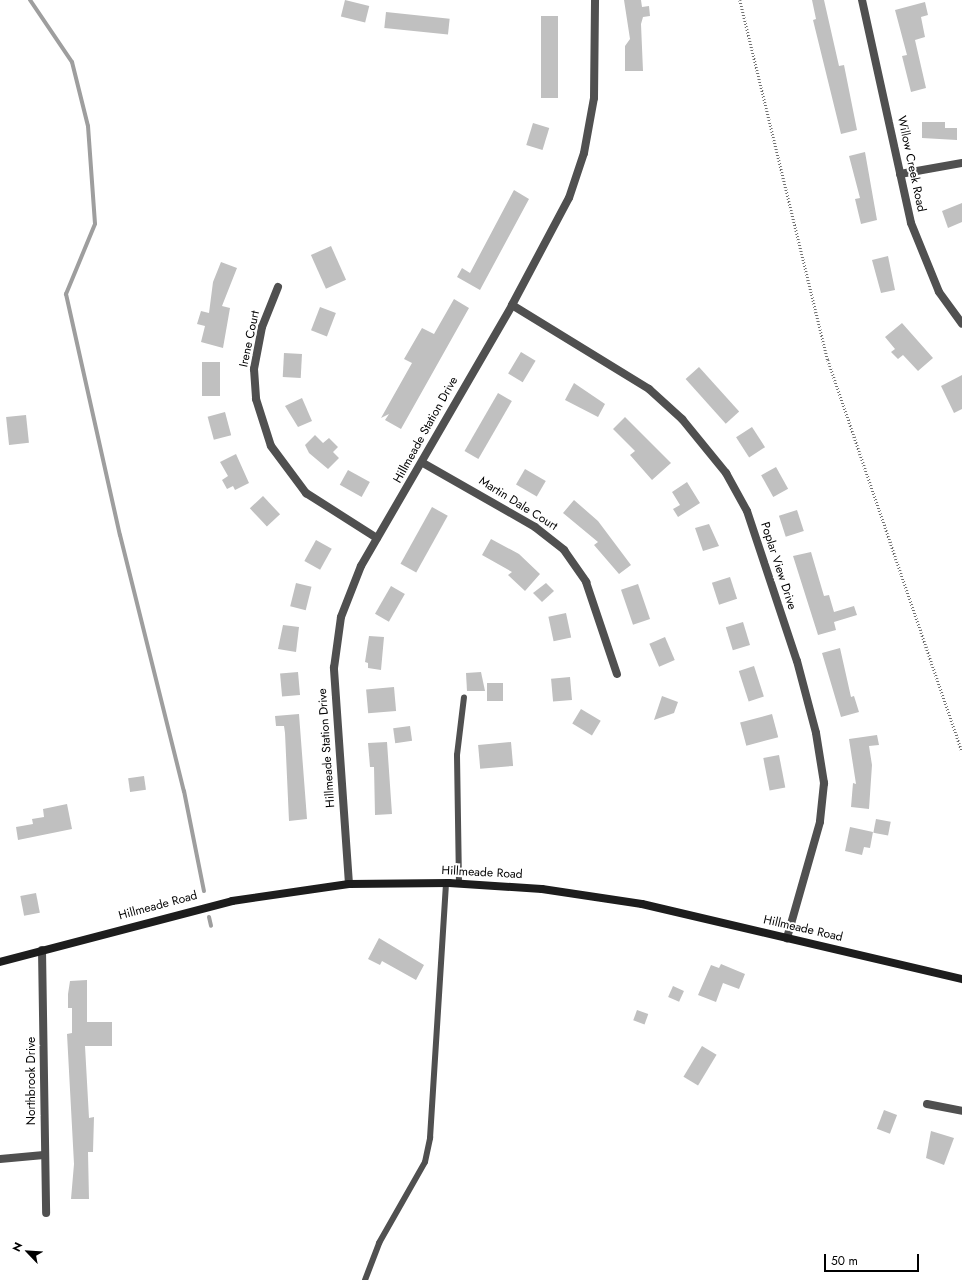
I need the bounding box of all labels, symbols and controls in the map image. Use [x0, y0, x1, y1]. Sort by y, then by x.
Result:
street label: Willow Creek Road [894, 115, 928, 213]
street label: Irene Court [237, 310, 263, 368]
street label: Hillmeade Station Drive [391, 374, 461, 486]
street label: Martin Dale Court [476, 474, 560, 534]
street label: Poplar View Drive [757, 520, 799, 612]
street label: Hillmeade Station Drive [316, 688, 338, 808]
street label: Hillmeade Road [441, 864, 523, 882]
street label: Hillmeade Road [117, 889, 199, 923]
street label: Hillmeade Road [762, 913, 844, 945]
street label: Northbrook Drive [25, 1037, 39, 1125]
north arrow [8, 1232, 48, 1272]
text: N [8, 1240, 26, 1254]
scale bar [826, 1246, 921, 1272]
text: 50 m [831, 1252, 858, 1270]

